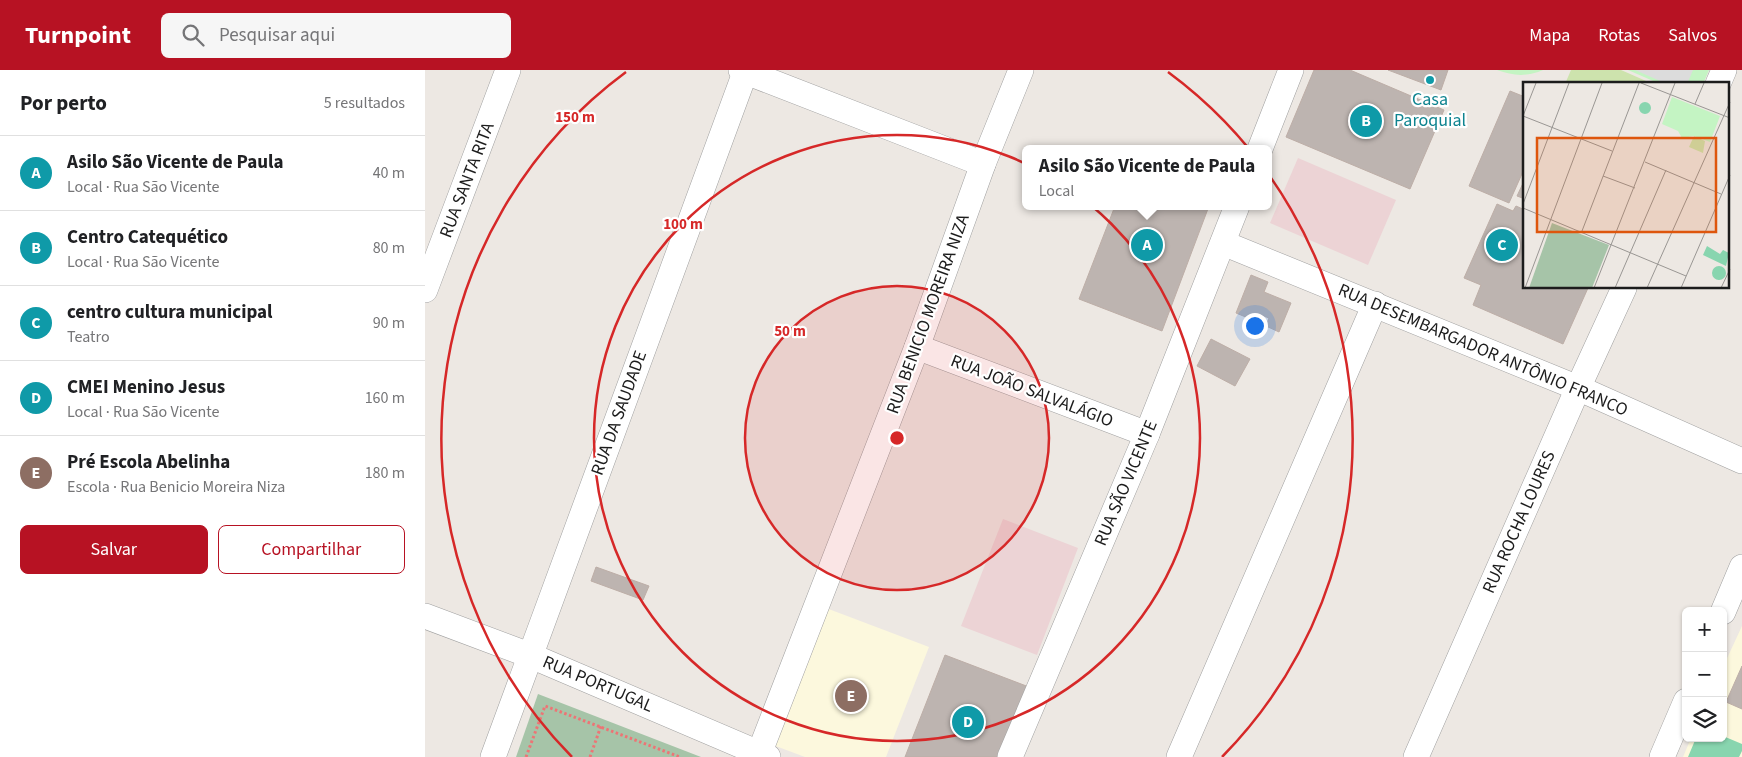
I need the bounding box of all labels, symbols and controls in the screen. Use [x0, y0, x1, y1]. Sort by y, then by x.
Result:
search box [161, 13, 511, 58]
text: Turnpoint [25, 18, 131, 53]
icon: search [179, 21, 207, 49]
text: Pesquisar aqui [219, 22, 335, 49]
text: Mapa [1529, 23, 1570, 48]
text: Rotas [1598, 23, 1640, 48]
text: Salvos [1668, 23, 1717, 48]
marker: Casa Paroquial [1424, 74, 1436, 86]
inset map [1523, 82, 1729, 289]
place label: Casa Paroquial [1394, 87, 1466, 133]
text: Por perto [20, 88, 107, 118]
text: 5 resultados [324, 92, 405, 114]
pin: B [1350, 102, 1382, 140]
text: 150 m [555, 107, 595, 128]
street label: RUA SANTA RITA [433, 118, 501, 241]
popup [1022, 145, 1272, 210]
text: Asilo São Vicente de Paula [67, 149, 283, 176]
text: Asilo São Vicente de Paula [1039, 153, 1255, 180]
text: A [31, 162, 41, 184]
text: 40 m [373, 162, 405, 184]
text: Local · Rua São Vicente [67, 176, 219, 198]
text: Local [1039, 180, 1074, 202]
street label: RUA BENICIO MOREIRA NIZA [880, 211, 976, 417]
text: 100 m [663, 214, 703, 235]
text: Centro Catequético [67, 224, 228, 251]
pin: A [1131, 226, 1163, 264]
pin: C [1486, 226, 1518, 264]
text: B [31, 237, 41, 259]
text: 80 m [373, 237, 405, 259]
text: Local · Rua São Vicente [67, 251, 219, 273]
street label: RUA DESEMBARGADOR ANTÔNIO FRANCO [1334, 277, 1632, 423]
text: centro cultura municipal [67, 299, 273, 326]
text: C [31, 312, 41, 334]
text: 90 m [373, 312, 405, 334]
your location [1242, 313, 1268, 339]
text: 50 m [774, 321, 806, 342]
text: Teatro [67, 326, 110, 348]
street label: RUA DA SAUDADE [585, 347, 653, 479]
street label: RUA JOÃO SALVALÁGIO [947, 348, 1117, 434]
text: CMEI Menino Jesus [67, 374, 225, 401]
text: D [31, 387, 41, 409]
text: 160 m [365, 387, 405, 409]
text: Local · Rua São Vicente [67, 401, 219, 423]
street label: RUA SÃO VICENTE [1088, 416, 1164, 550]
centre of rings [888, 429, 906, 447]
street label: RUA ROCHA LOURES [1476, 447, 1562, 597]
text: Pré Escola Abelinha [67, 449, 230, 476]
text: E [32, 462, 40, 484]
text: 180 m [365, 462, 405, 484]
text: Escola · Rua Benicio Moreira Niza [67, 476, 285, 498]
button: Salvar [20, 525, 208, 574]
button: Compartilhar [218, 525, 405, 574]
map controls [1682, 607, 1727, 742]
button: + [1682, 607, 1727, 652]
street label: RUA PORTUGAL [539, 649, 657, 719]
button: − [1682, 652, 1727, 697]
pin: E [835, 677, 867, 715]
button: layers [1682, 697, 1727, 742]
pin: D [952, 703, 984, 741]

